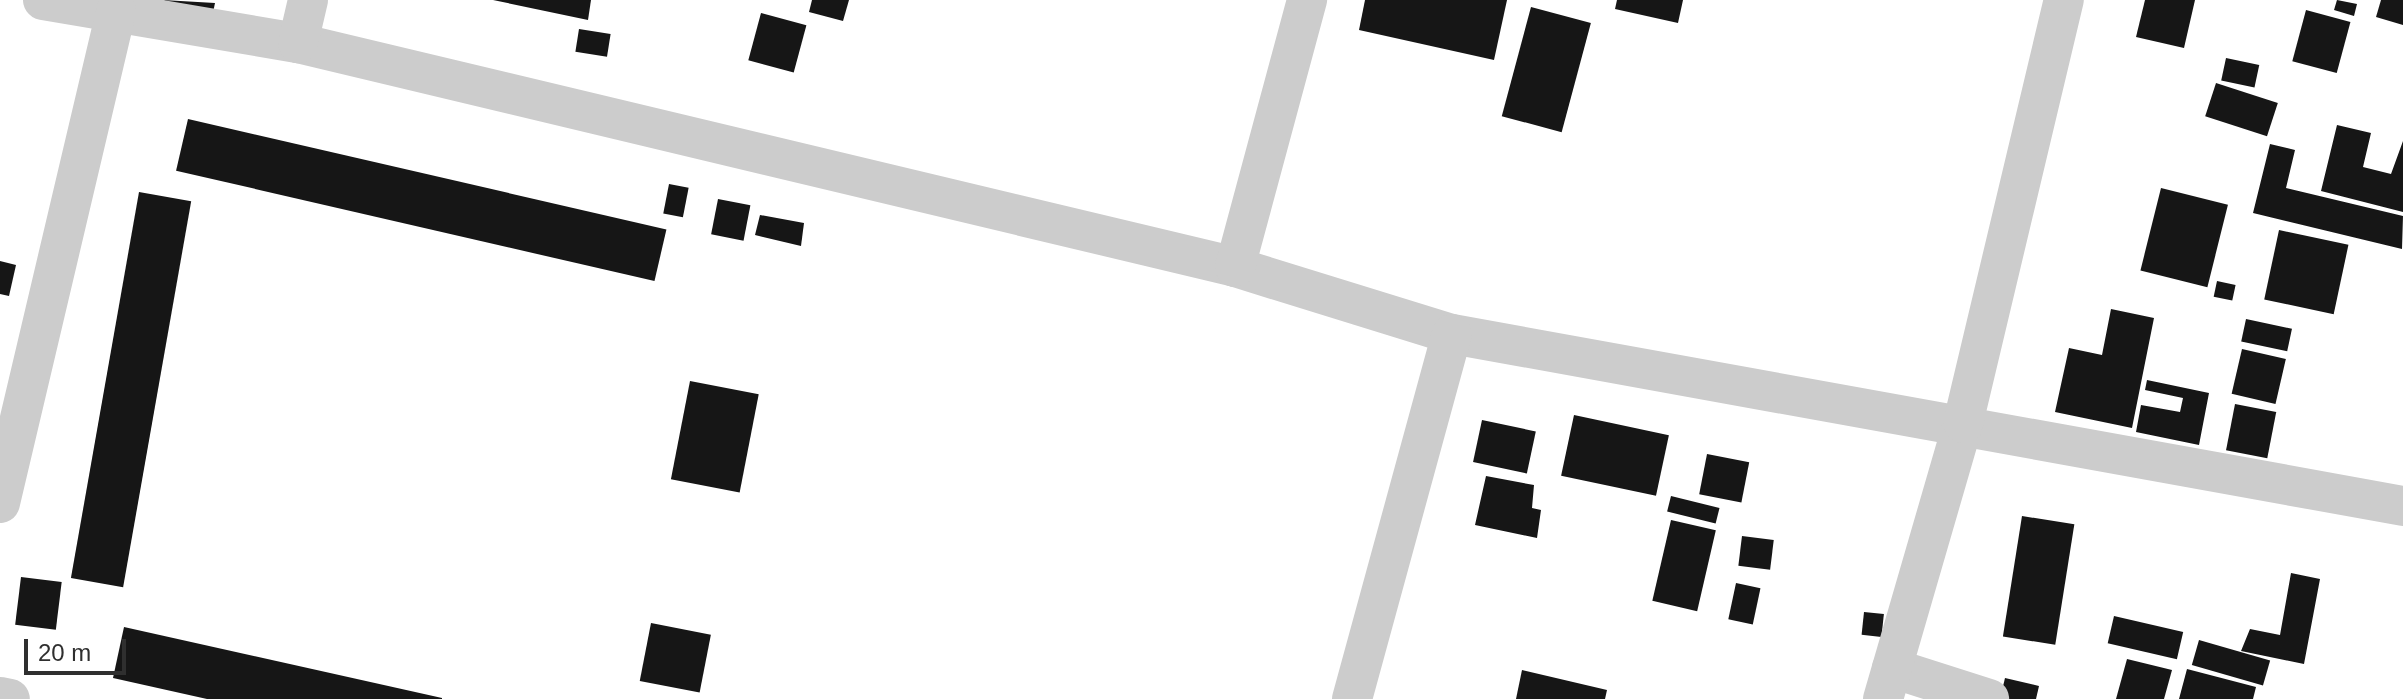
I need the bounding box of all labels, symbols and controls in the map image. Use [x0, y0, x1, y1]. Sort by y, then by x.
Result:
scale bar [28, 623, 130, 673]
text: 20 m [38, 639, 91, 666]

